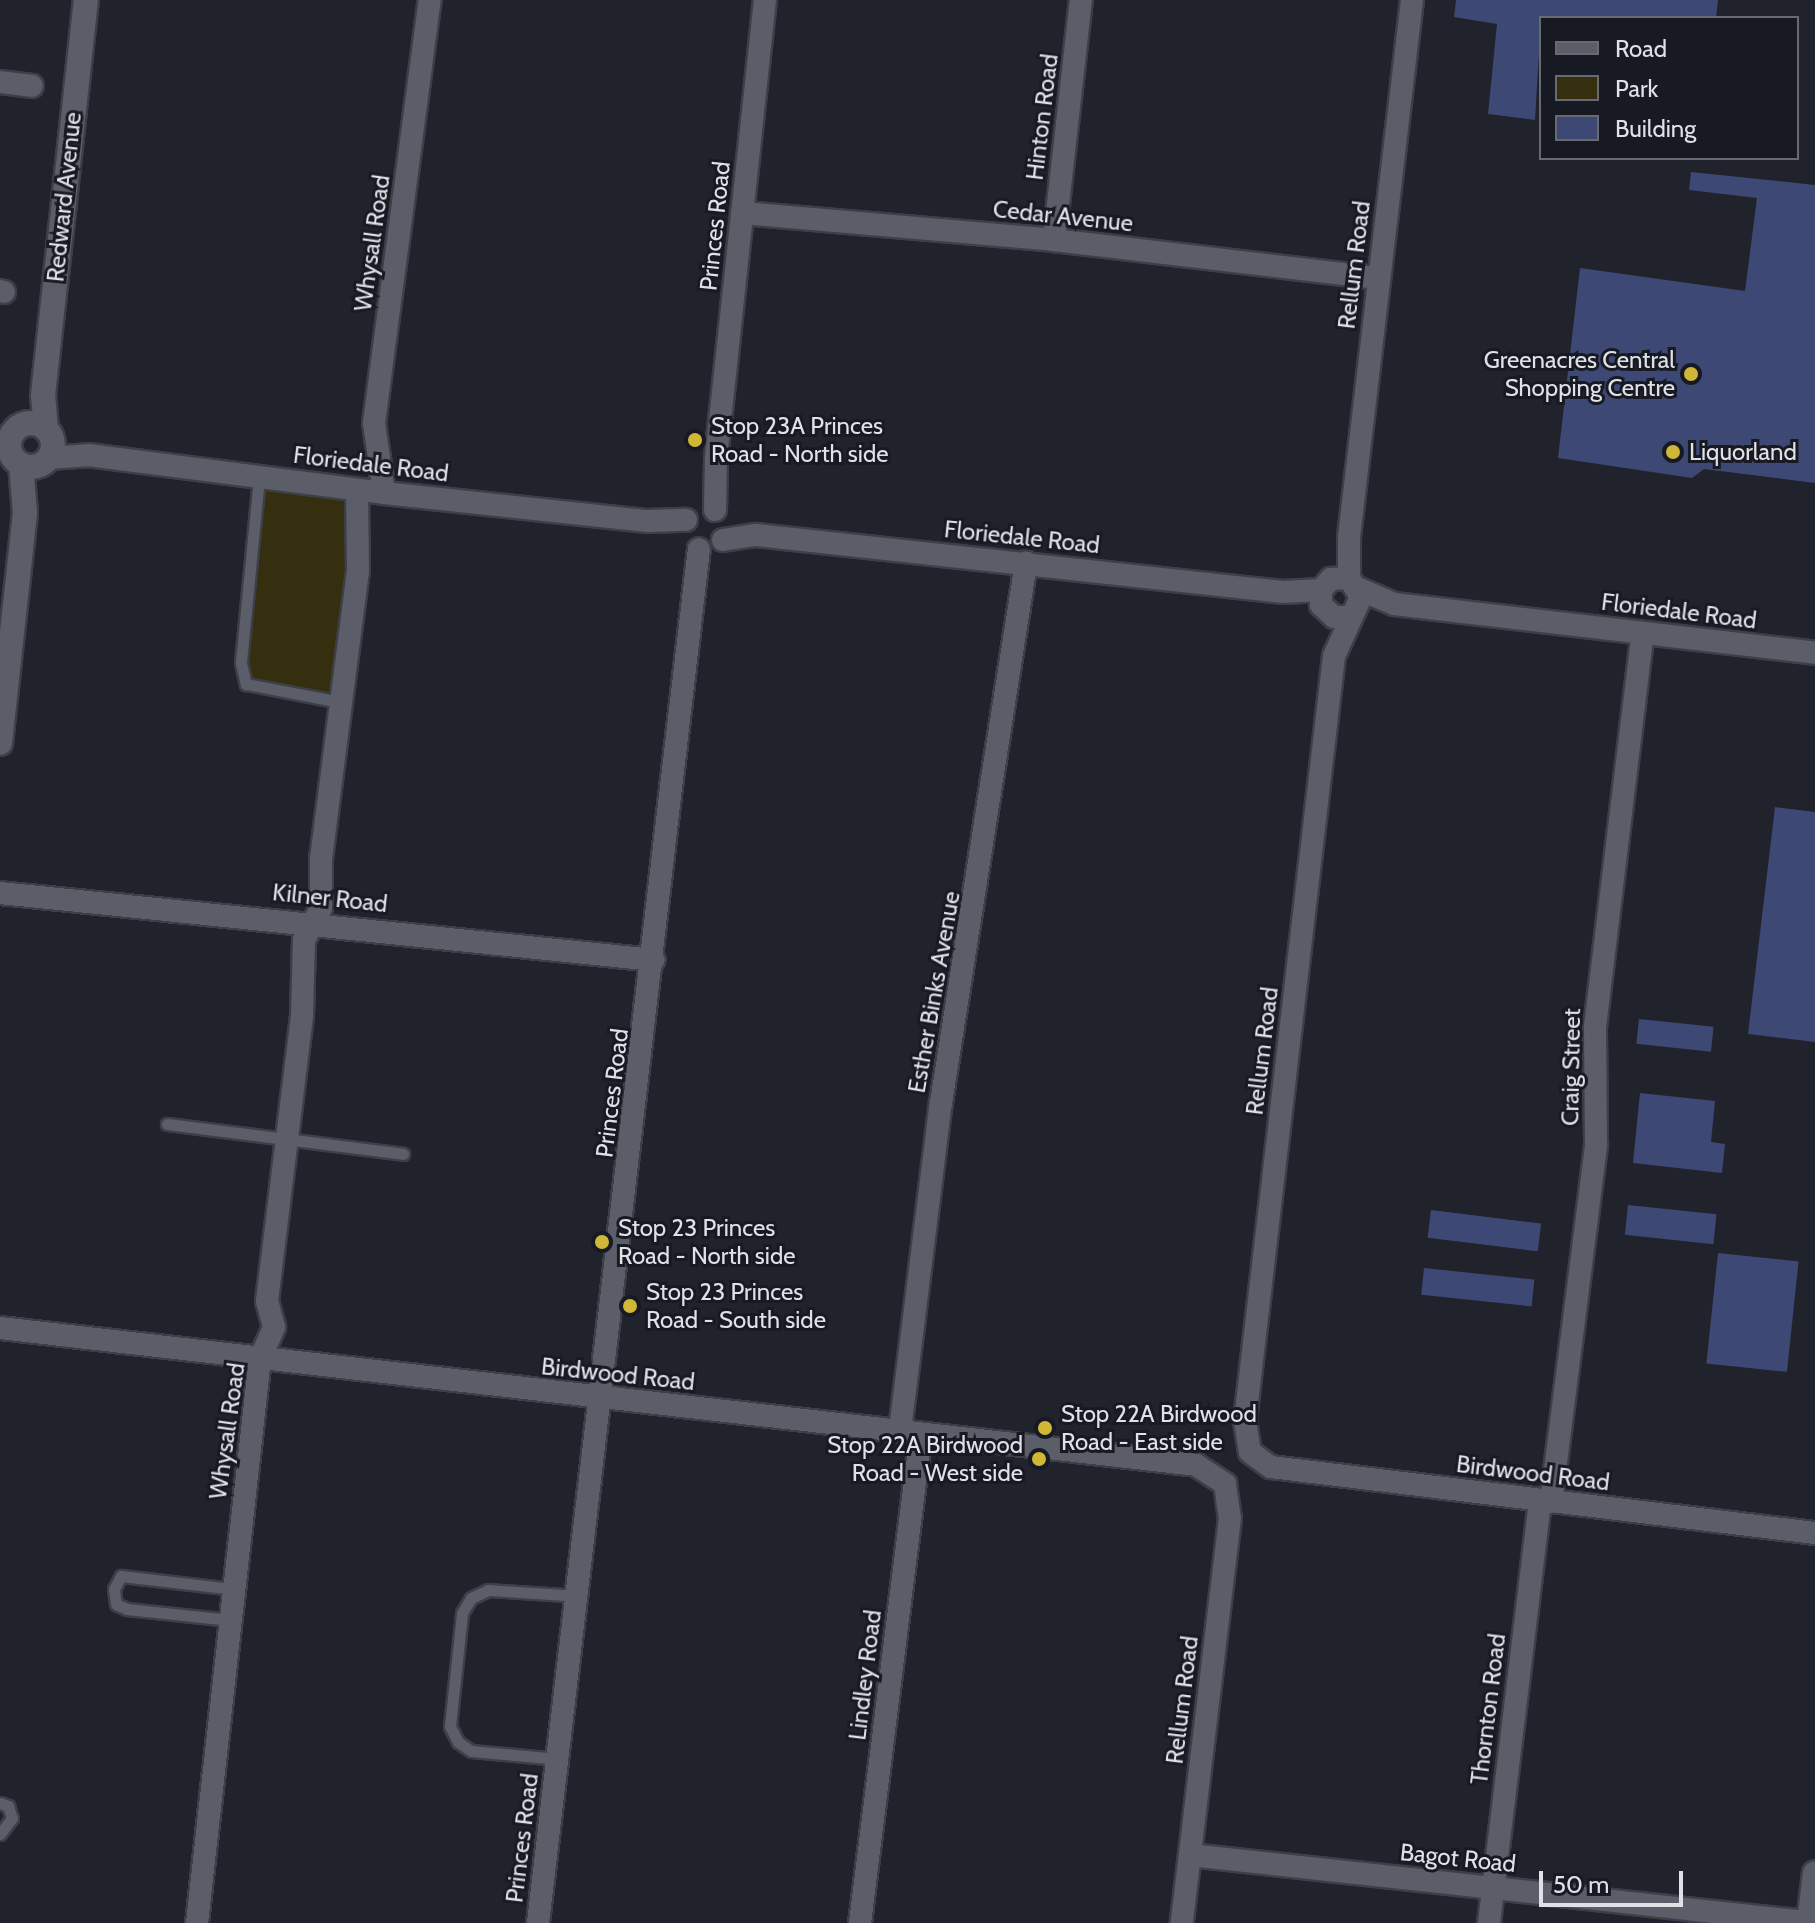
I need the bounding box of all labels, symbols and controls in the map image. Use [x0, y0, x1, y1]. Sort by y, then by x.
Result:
legend [1539, 16, 1799, 160]
text: Road [1615, 34, 1667, 63]
street label: Hinton Road [1020, 52, 1064, 182]
text: Park [1615, 74, 1658, 103]
street label: Redward Avenue [41, 111, 87, 283]
text: Building [1615, 114, 1696, 143]
street label: Princes Road [694, 160, 736, 292]
street label: Whysall Road [348, 173, 396, 313]
street label: Cedar Avenue [992, 194, 1134, 238]
street label: Rellum Road [1332, 199, 1376, 331]
place label: Greenacres Central Shopping Centre [1484, 346, 1675, 402]
marker: Greenacres Central Shopping Centre [1682, 365, 1700, 383]
place label: Stop 23A Princes Road - North side [711, 412, 889, 468]
marker: Stop 23A Princes Road - North side [686, 431, 704, 449]
place label: Liquorland [1689, 438, 1797, 466]
street label: Floriedale Road [292, 440, 450, 488]
marker: Liquorland [1664, 443, 1682, 461]
street label: Floriedale Road [943, 515, 1101, 559]
street label: Floriedale Road [1600, 587, 1758, 635]
street label: Kilner Road [271, 878, 389, 918]
street label: Esther Binks Avenue [902, 889, 966, 1095]
street label: Rellum Road [1240, 985, 1284, 1117]
street label: Craig Street [1556, 1008, 1586, 1126]
street label: Princes Road [590, 1027, 634, 1159]
place label: Stop 23 Princes Road - North side [618, 1214, 796, 1270]
marker: Stop 23 Princes Road - North side [593, 1233, 611, 1251]
place label: Stop 23 Princes Road - South side [646, 1278, 826, 1334]
marker: Stop 23 Princes Road - South side [621, 1297, 639, 1315]
street label: Birdwood Road [540, 1352, 696, 1396]
street label: Whysall Road [203, 1361, 251, 1501]
place label: Stop 22A Birdwood Road - East side [1061, 1400, 1257, 1456]
marker: Stop 22A Birdwood Road - East side [1036, 1419, 1054, 1437]
place label: Stop 22A Birdwood Road - West side [827, 1431, 1023, 1487]
street label: Birdwood Road [1455, 1449, 1611, 1497]
marker: Stop 22A Birdwood Road - West side [1030, 1450, 1048, 1468]
street label: Lindley Road [843, 1608, 887, 1742]
street label: Thornton Road [1464, 1632, 1512, 1786]
street label: Rellum Road [1160, 1634, 1204, 1766]
street label: Princes Road [500, 1772, 544, 1904]
street label: Bagot Road [1399, 1838, 1517, 1878]
scale bar [1543, 1855, 1687, 1905]
text: 50 m [1553, 1870, 1609, 1899]

